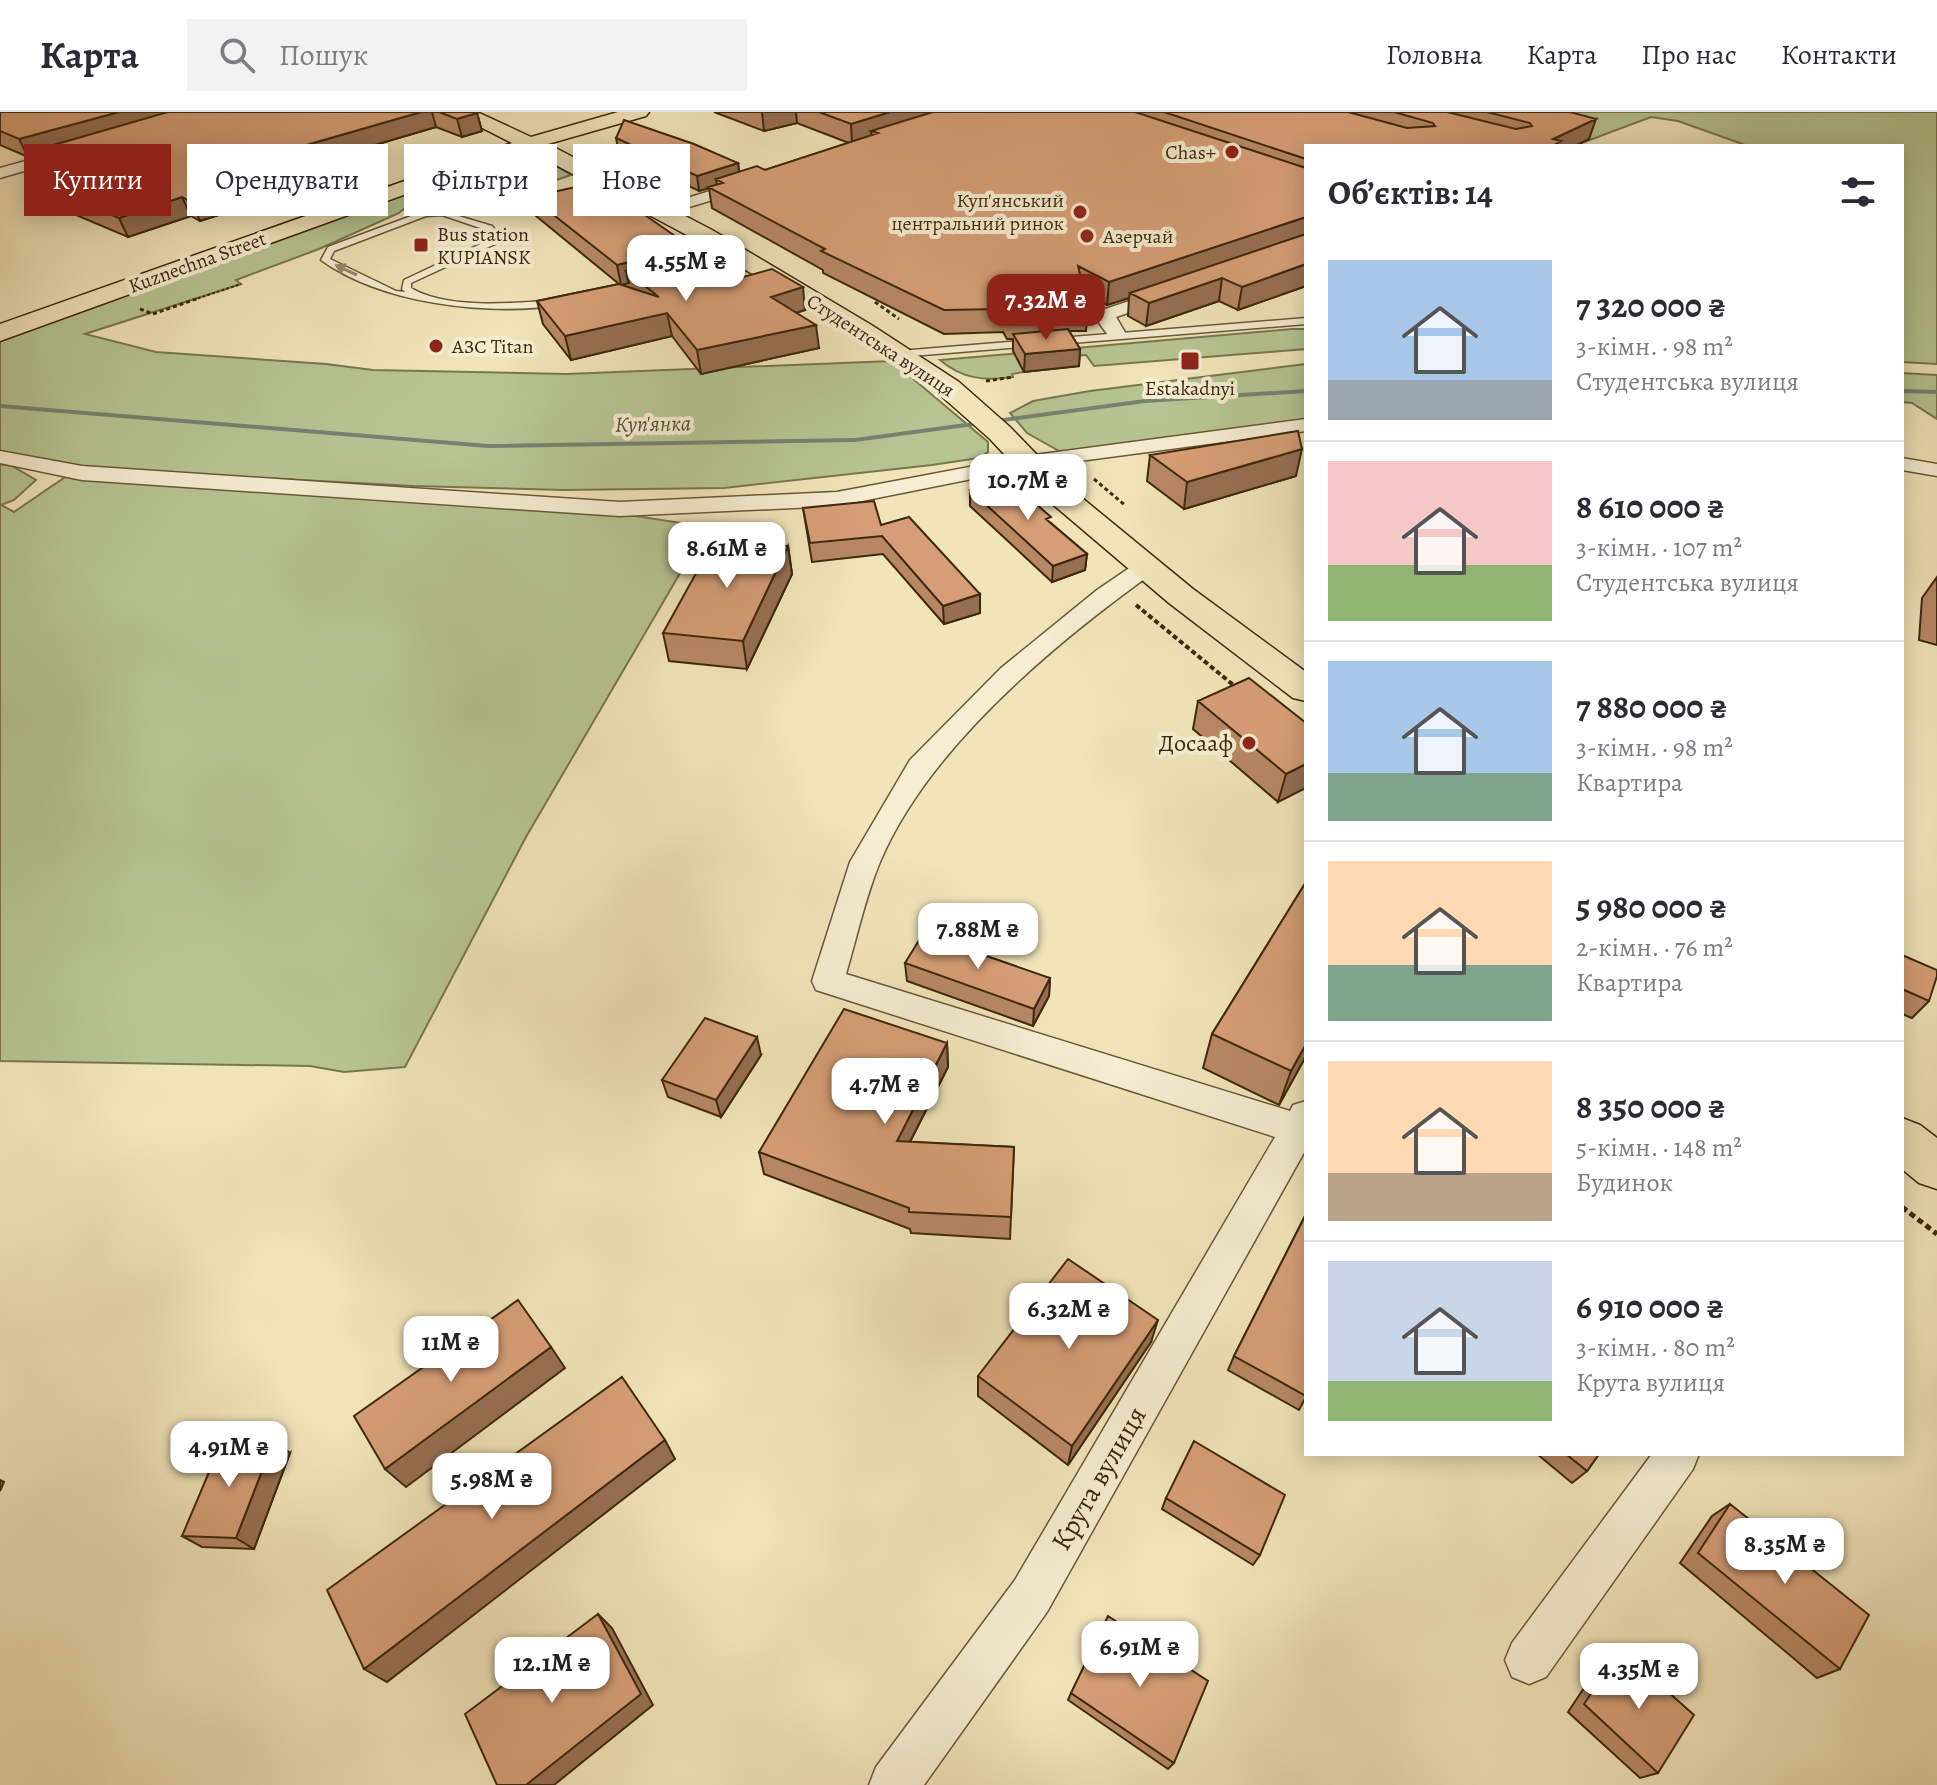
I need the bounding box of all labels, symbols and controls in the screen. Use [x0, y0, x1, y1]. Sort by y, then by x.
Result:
search box [187, 19, 747, 91]
text: Карта [40, 29, 139, 81]
icon: search [215, 33, 259, 77]
text: Пошук [279, 35, 368, 75]
text: Головна [1386, 36, 1483, 74]
text: Карта [1527, 36, 1597, 74]
text: Про нас [1641, 36, 1737, 74]
text: Контакти [1781, 36, 1897, 74]
place label: Chas+ [1165, 139, 1216, 166]
marker: Chas+ [1223, 143, 1241, 161]
chip: Купити [24, 144, 171, 216]
chip: Орендувати [187, 144, 388, 216]
chip: Фільтри [404, 144, 557, 216]
chip: Нове [573, 144, 690, 216]
text: Об’єктів: 14 [1328, 169, 1493, 216]
icon: filters [1836, 170, 1880, 214]
place label: Куп'янський центральний ринок [891, 187, 1064, 237]
marker: Куп'янський центральний ринок [1071, 203, 1089, 221]
place label: Bus station KUPIANSK [437, 221, 531, 271]
place label: Азерчай [1102, 223, 1173, 250]
street label: Kuznechna Street [125, 225, 270, 300]
marker: Азерчай [1078, 227, 1096, 245]
pin: 4.55M ₴ [612, 235, 760, 303]
marker: Bus station KUPIANSK [412, 236, 430, 254]
text: 4.55M ₴ [645, 243, 727, 278]
one-way arrow [334, 263, 357, 277]
pin: 7.32M ₴ [972, 274, 1120, 342]
text: 7.32M ₴ [1005, 282, 1087, 317]
text: 7 320 000 ₴ [1576, 282, 1726, 329]
street label: Студентська вулиця [801, 287, 960, 403]
icon: home [1392, 292, 1488, 388]
text: 3-кімн. · 98 m² [1576, 329, 1733, 364]
place label: АЗС Titan [451, 333, 534, 360]
marker: АЗС Titan [427, 337, 445, 355]
marker: Estakadnyi [1179, 350, 1201, 372]
text: Студентська вулиця [1576, 364, 1799, 399]
place label: Estakadnyi [1145, 375, 1235, 402]
water label: Куп'янка [615, 408, 691, 440]
pin: 10.7M ₴ [954, 454, 1102, 522]
text: 10.7M ₴ [987, 462, 1069, 497]
text: 8 610 000 ₴ [1576, 483, 1725, 530]
icon: home [1392, 493, 1488, 589]
pin: 8.61M ₴ [653, 522, 801, 590]
text: 8.61M ₴ [686, 530, 768, 565]
text: 3-кімн. · 107 m² [1576, 530, 1742, 565]
text: Студентська вулиця [1576, 565, 1799, 600]
text: 7 880 000 ₴ [1576, 683, 1728, 730]
icon: home [1392, 693, 1488, 789]
place label: Досааф [1159, 727, 1233, 759]
text: 3-кімн. · 98 m² [1576, 730, 1733, 765]
marker: Досааф [1240, 734, 1258, 752]
text: Квартира [1576, 765, 1683, 800]
text: 5 980 000 ₴ [1576, 883, 1727, 930]
icon: home [1392, 893, 1488, 989]
pin: 7.88M ₴ [904, 903, 1052, 971]
text: 7.88M ₴ [936, 911, 1020, 946]
text: 2-кімн. · 76 m² [1576, 930, 1733, 965]
text: Квартира [1576, 965, 1683, 1000]
pin: 4.7M ₴ [820, 1058, 950, 1126]
text: 4.7M ₴ [850, 1066, 920, 1101]
text: 8 350 000 ₴ [1576, 1083, 1726, 1130]
icon: home [1392, 1093, 1488, 1189]
text: 5-кімн. · 148 m² [1576, 1130, 1742, 1165]
text: Будинок [1576, 1165, 1673, 1200]
pin: 6.32M ₴ [995, 1283, 1143, 1351]
text: 6 910 000 ₴ [1576, 1283, 1724, 1330]
text: 6.32M ₴ [1027, 1291, 1111, 1326]
icon: home [1392, 1293, 1488, 1389]
pin: 11M ₴ [395, 1316, 507, 1384]
text: 11M ₴ [422, 1324, 481, 1359]
text: 3-кімн. · 80 m² [1576, 1330, 1735, 1365]
text: Крута вулиця [1576, 1365, 1725, 1400]
street label: Крута вулиця [1042, 1399, 1155, 1558]
pin: 4.91M ₴ [155, 1421, 303, 1489]
text: 4.91M ₴ [188, 1429, 270, 1464]
pin: 5.98M ₴ [418, 1453, 566, 1521]
text: 5.98M ₴ [450, 1461, 534, 1496]
pin: 8.35M ₴ [1711, 1518, 1859, 1586]
text: 8.35M ₴ [1744, 1526, 1826, 1561]
pin: 6.91M ₴ [1066, 1621, 1214, 1689]
text: 6.91M ₴ [1099, 1629, 1181, 1664]
pin: 12.1M ₴ [478, 1637, 626, 1705]
pin: 4.35M ₴ [1565, 1643, 1713, 1711]
text: 12.1M ₴ [513, 1645, 591, 1680]
text: 4.35M ₴ [1598, 1651, 1680, 1686]

